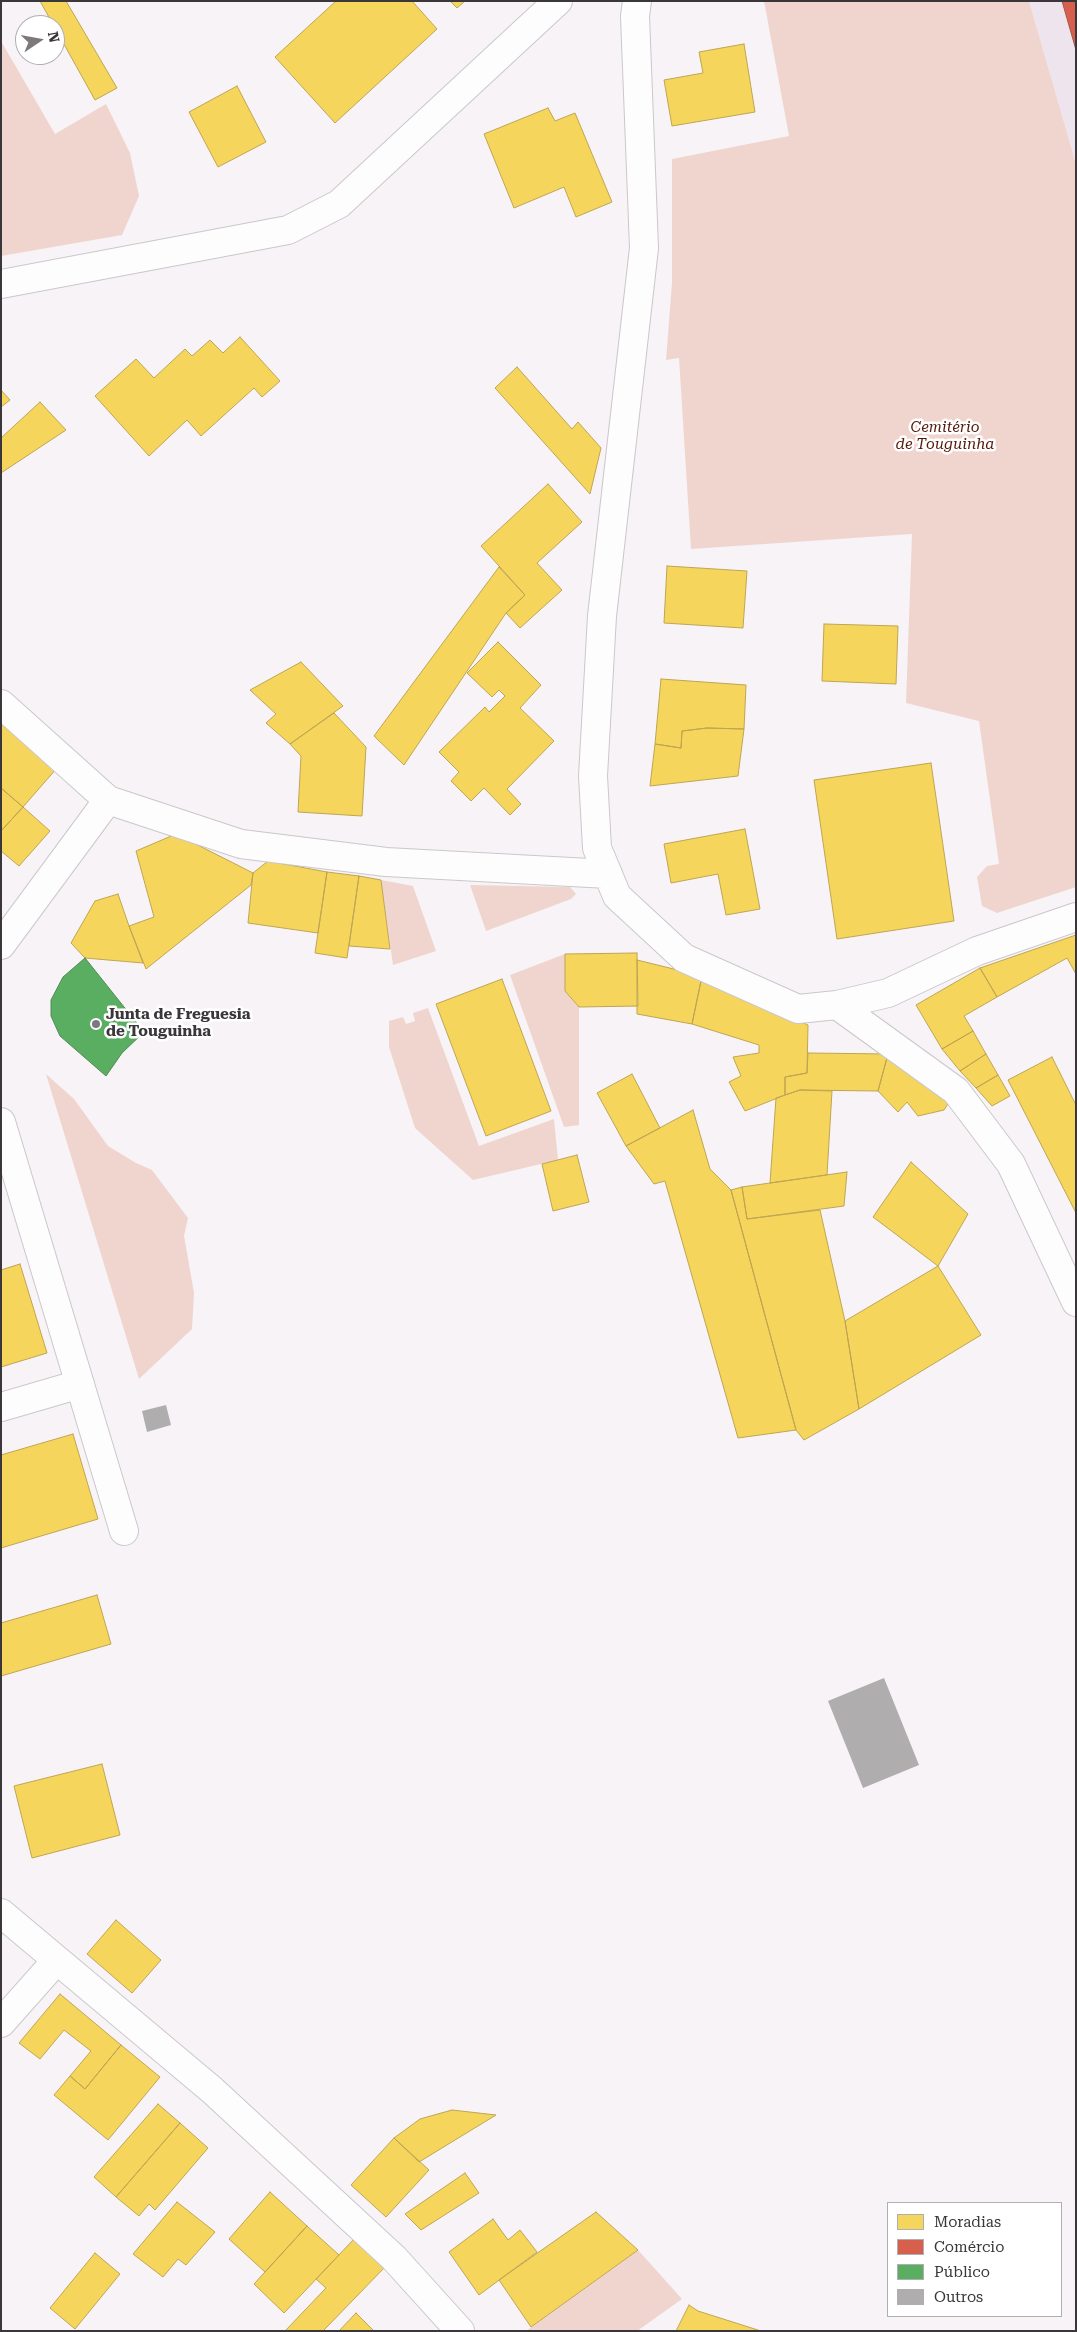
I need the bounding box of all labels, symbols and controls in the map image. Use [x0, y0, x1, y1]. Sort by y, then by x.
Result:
north arrow [15, 15, 65, 65]
text: N [45, 30, 63, 44]
park label: Cemitério de Touguinha [896, 419, 994, 454]
place label: Junta de Freguesia de Touguinha [106, 1006, 250, 1041]
marker: Junta de Freguesia de Touguinha [90, 1018, 102, 1030]
legend [887, 2202, 1062, 2317]
text: Moradias [934, 2213, 1001, 2231]
text: Comércio [934, 2238, 1004, 2256]
text: Público [934, 2263, 990, 2281]
text: Outros [934, 2288, 983, 2306]

